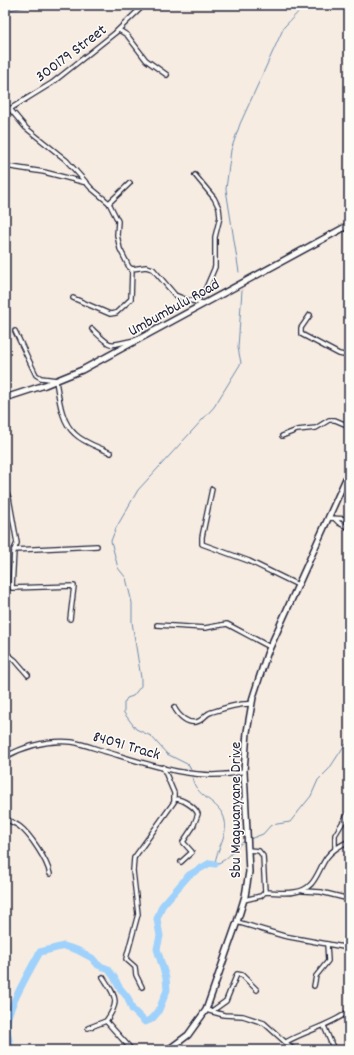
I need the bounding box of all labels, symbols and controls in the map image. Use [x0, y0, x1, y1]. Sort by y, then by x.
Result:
street label: 300179 Street [31, 19, 112, 88]
street label: Umbumbulu Road [124, 273, 224, 343]
street label: 84091 Track [90, 726, 163, 767]
street label: Sbu Magwanyane Drive [225, 742, 248, 878]

